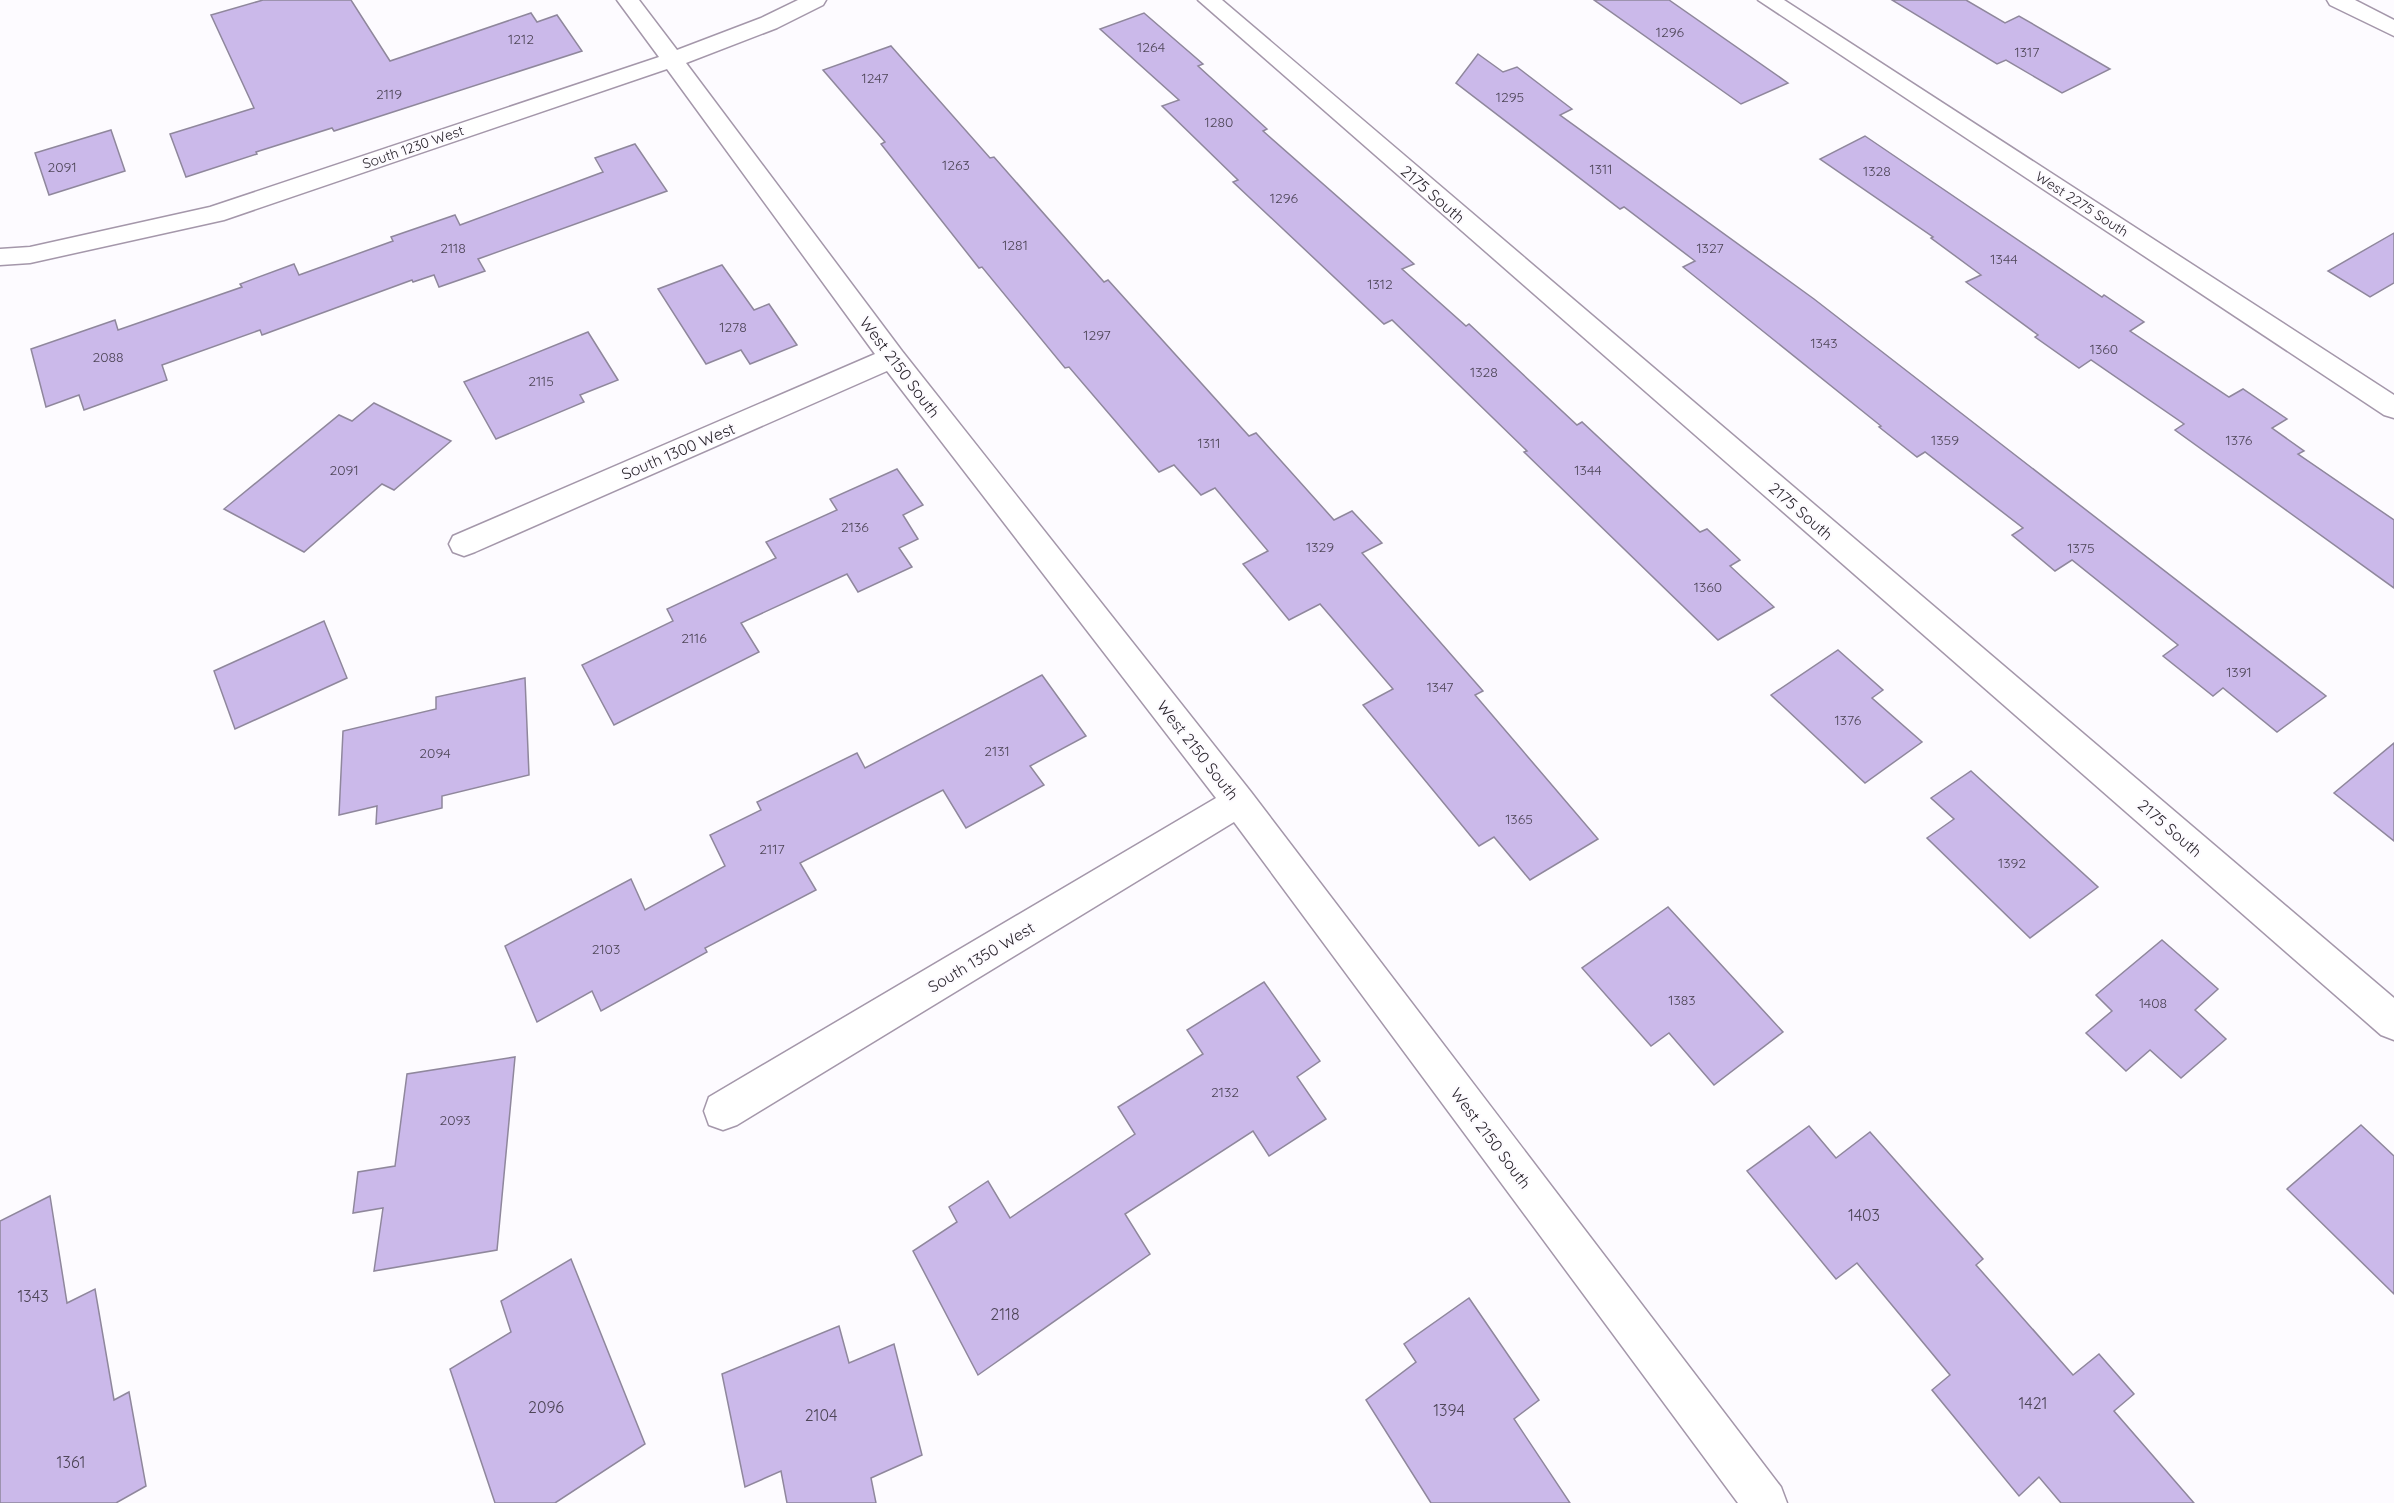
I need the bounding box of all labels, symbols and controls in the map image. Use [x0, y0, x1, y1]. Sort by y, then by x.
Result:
house number: 1296 [1656, 23, 1685, 41]
house number: 1212 [508, 30, 534, 48]
house number: 1264 [1137, 38, 1165, 56]
house number: 1317 [2015, 43, 2039, 61]
house number: 1247 [862, 69, 888, 87]
house number: 2119 [376, 85, 402, 103]
house number: 1295 [1496, 88, 1524, 106]
house number: 1280 [1205, 113, 1233, 131]
street label: South 1230 West [360, 121, 466, 173]
house number: 1263 [942, 156, 970, 174]
house number: 2091 [47, 158, 77, 176]
house number: 1311 [1590, 160, 1612, 178]
street label: 2175 South [1397, 161, 1469, 227]
house number: 1328 [1863, 162, 1891, 180]
street label: West 2275 South [2032, 167, 2132, 241]
house number: 1296 [1270, 189, 1299, 207]
house number: 1281 [1002, 236, 1028, 254]
house number: 2118 [440, 239, 466, 257]
house number: 1327 [1696, 239, 1724, 257]
house number: 1344 [1990, 250, 2018, 268]
house number: 1312 [1367, 275, 1393, 293]
street label: West 2150 South [856, 313, 944, 421]
house number: 1278 [719, 318, 747, 336]
house number: 1297 [1083, 326, 1111, 344]
house number: 1343 [1810, 334, 1838, 352]
house number: 1360 [2090, 340, 2118, 358]
house number: 2088 [92, 348, 124, 366]
house number: 1328 [1470, 363, 1498, 381]
house number: 2115 [528, 372, 554, 390]
street label: South 1300 West [618, 418, 738, 484]
house number: 1359 [1931, 431, 1959, 449]
house number: 1376 [2226, 431, 2253, 449]
house number: 1311 [1198, 434, 1220, 452]
house number: 2091 [329, 461, 359, 479]
house number: 1344 [1574, 461, 1602, 479]
street label: 2175 South [1765, 478, 1837, 544]
house number: 2136 [841, 518, 869, 536]
house number: 1329 [1306, 538, 1334, 556]
house number: 1375 [2067, 539, 2095, 557]
house number: 1360 [1694, 578, 1722, 596]
house number: 2116 [681, 629, 707, 647]
house number: 1391 [2226, 663, 2252, 681]
house number: 1347 [1427, 678, 1453, 696]
street label: West 2150 South [1153, 696, 1243, 804]
house number: 1376 [1835, 711, 1862, 729]
house number: 2131 [984, 742, 1010, 760]
house number: 2094 [419, 744, 451, 762]
street label: 2175 South [2134, 795, 2206, 861]
house number: 1365 [1505, 810, 1533, 828]
house number: 2117 [759, 840, 785, 858]
house number: 1392 [1998, 854, 2026, 872]
street label: South 1350 West [924, 917, 1038, 997]
house number: 2103 [592, 940, 620, 958]
house number: 1383 [1668, 991, 1696, 1009]
house number: 1408 [2139, 994, 2167, 1012]
house number: 2132 [1211, 1083, 1239, 1101]
street label: West 2150 South [1447, 1084, 1535, 1192]
house number: 2093 [439, 1111, 471, 1129]
house number: 1403 [1848, 1205, 1880, 1225]
house number: 1343 [17, 1286, 49, 1306]
house number: 2118 [990, 1304, 1020, 1324]
house number: 1421 [2019, 1393, 2047, 1413]
house number: 2096 [528, 1397, 564, 1417]
house number: 1394 [1433, 1400, 1465, 1420]
house number: 2104 [805, 1405, 837, 1425]
house number: 1361 [57, 1452, 85, 1472]

